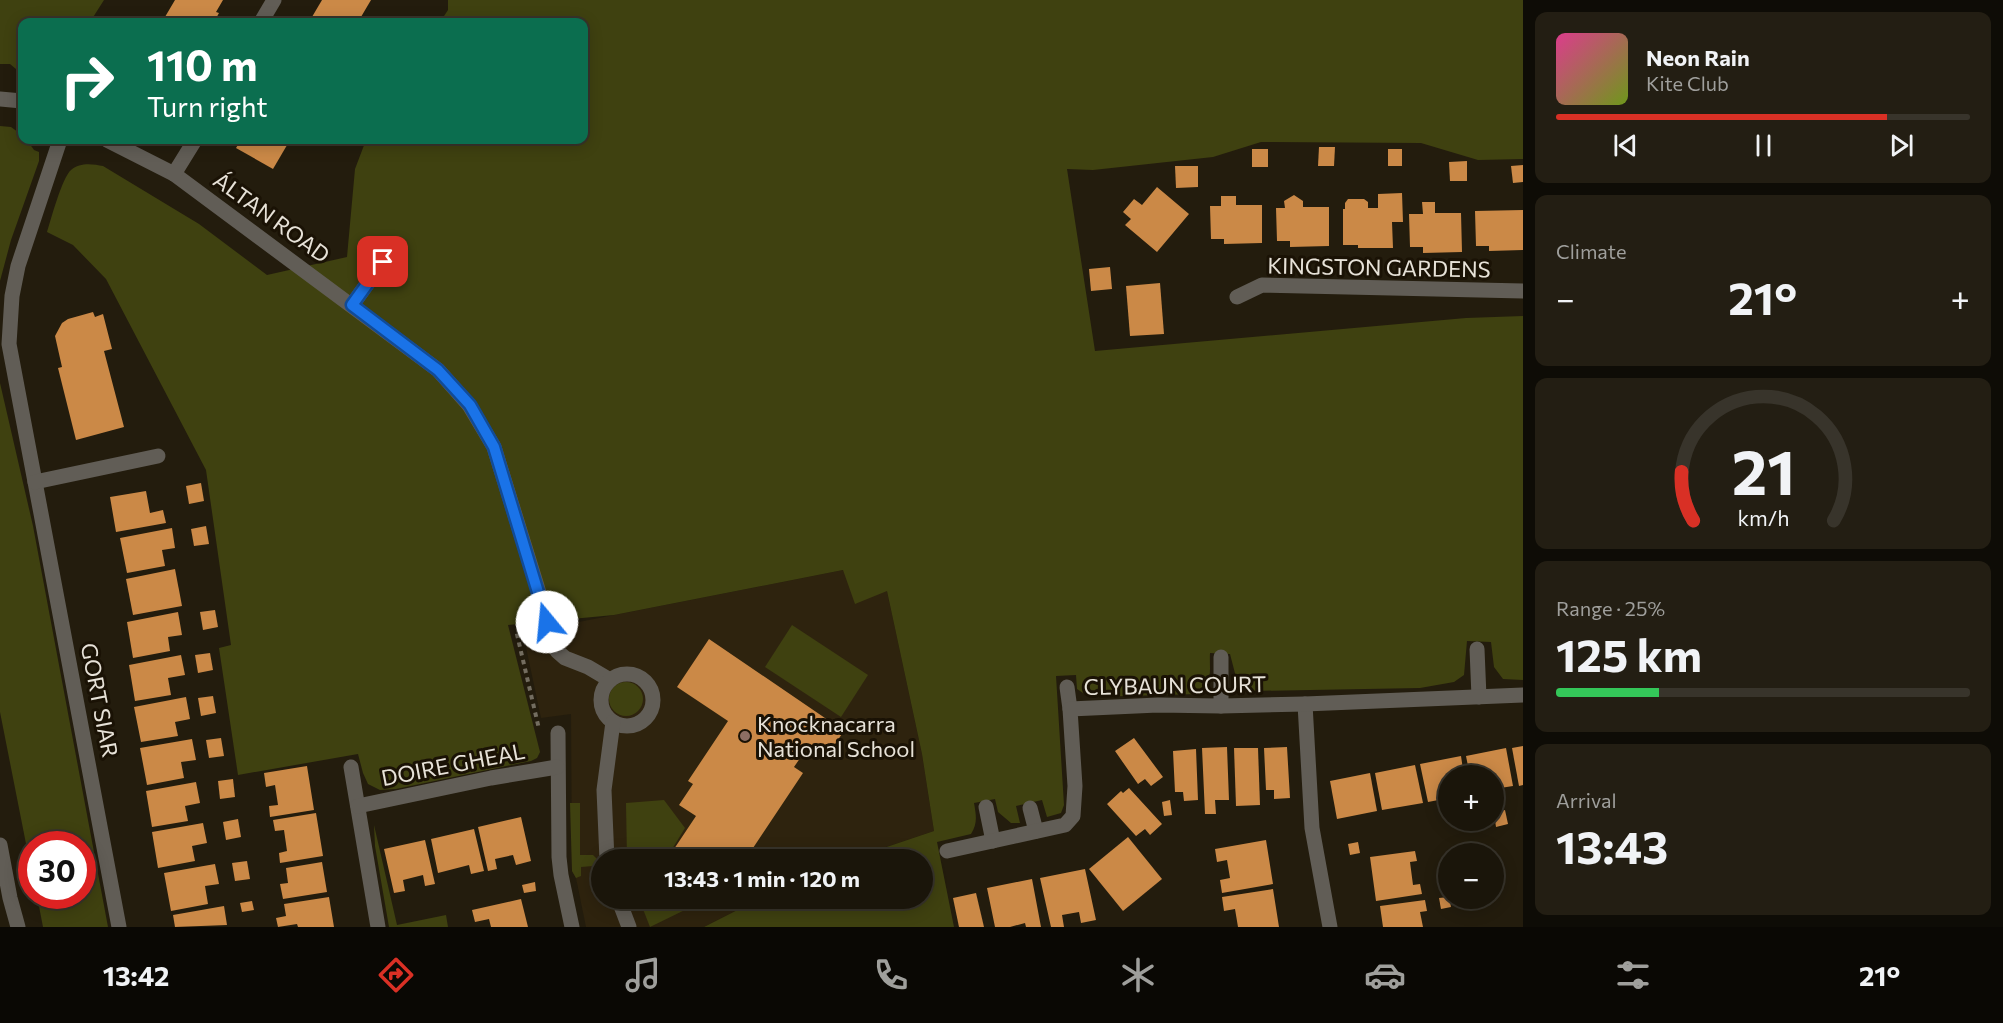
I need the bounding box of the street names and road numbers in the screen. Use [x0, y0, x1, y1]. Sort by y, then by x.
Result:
street label: ÁLTAN ROAD [209, 166, 335, 268]
street label: KINGSTON GARDENS [1267, 252, 1491, 282]
street label: GORT SIAR [76, 641, 124, 760]
street label: CLYBAUN COURT [1083, 670, 1267, 700]
street label: DOIRE GHEAL [379, 737, 527, 791]

